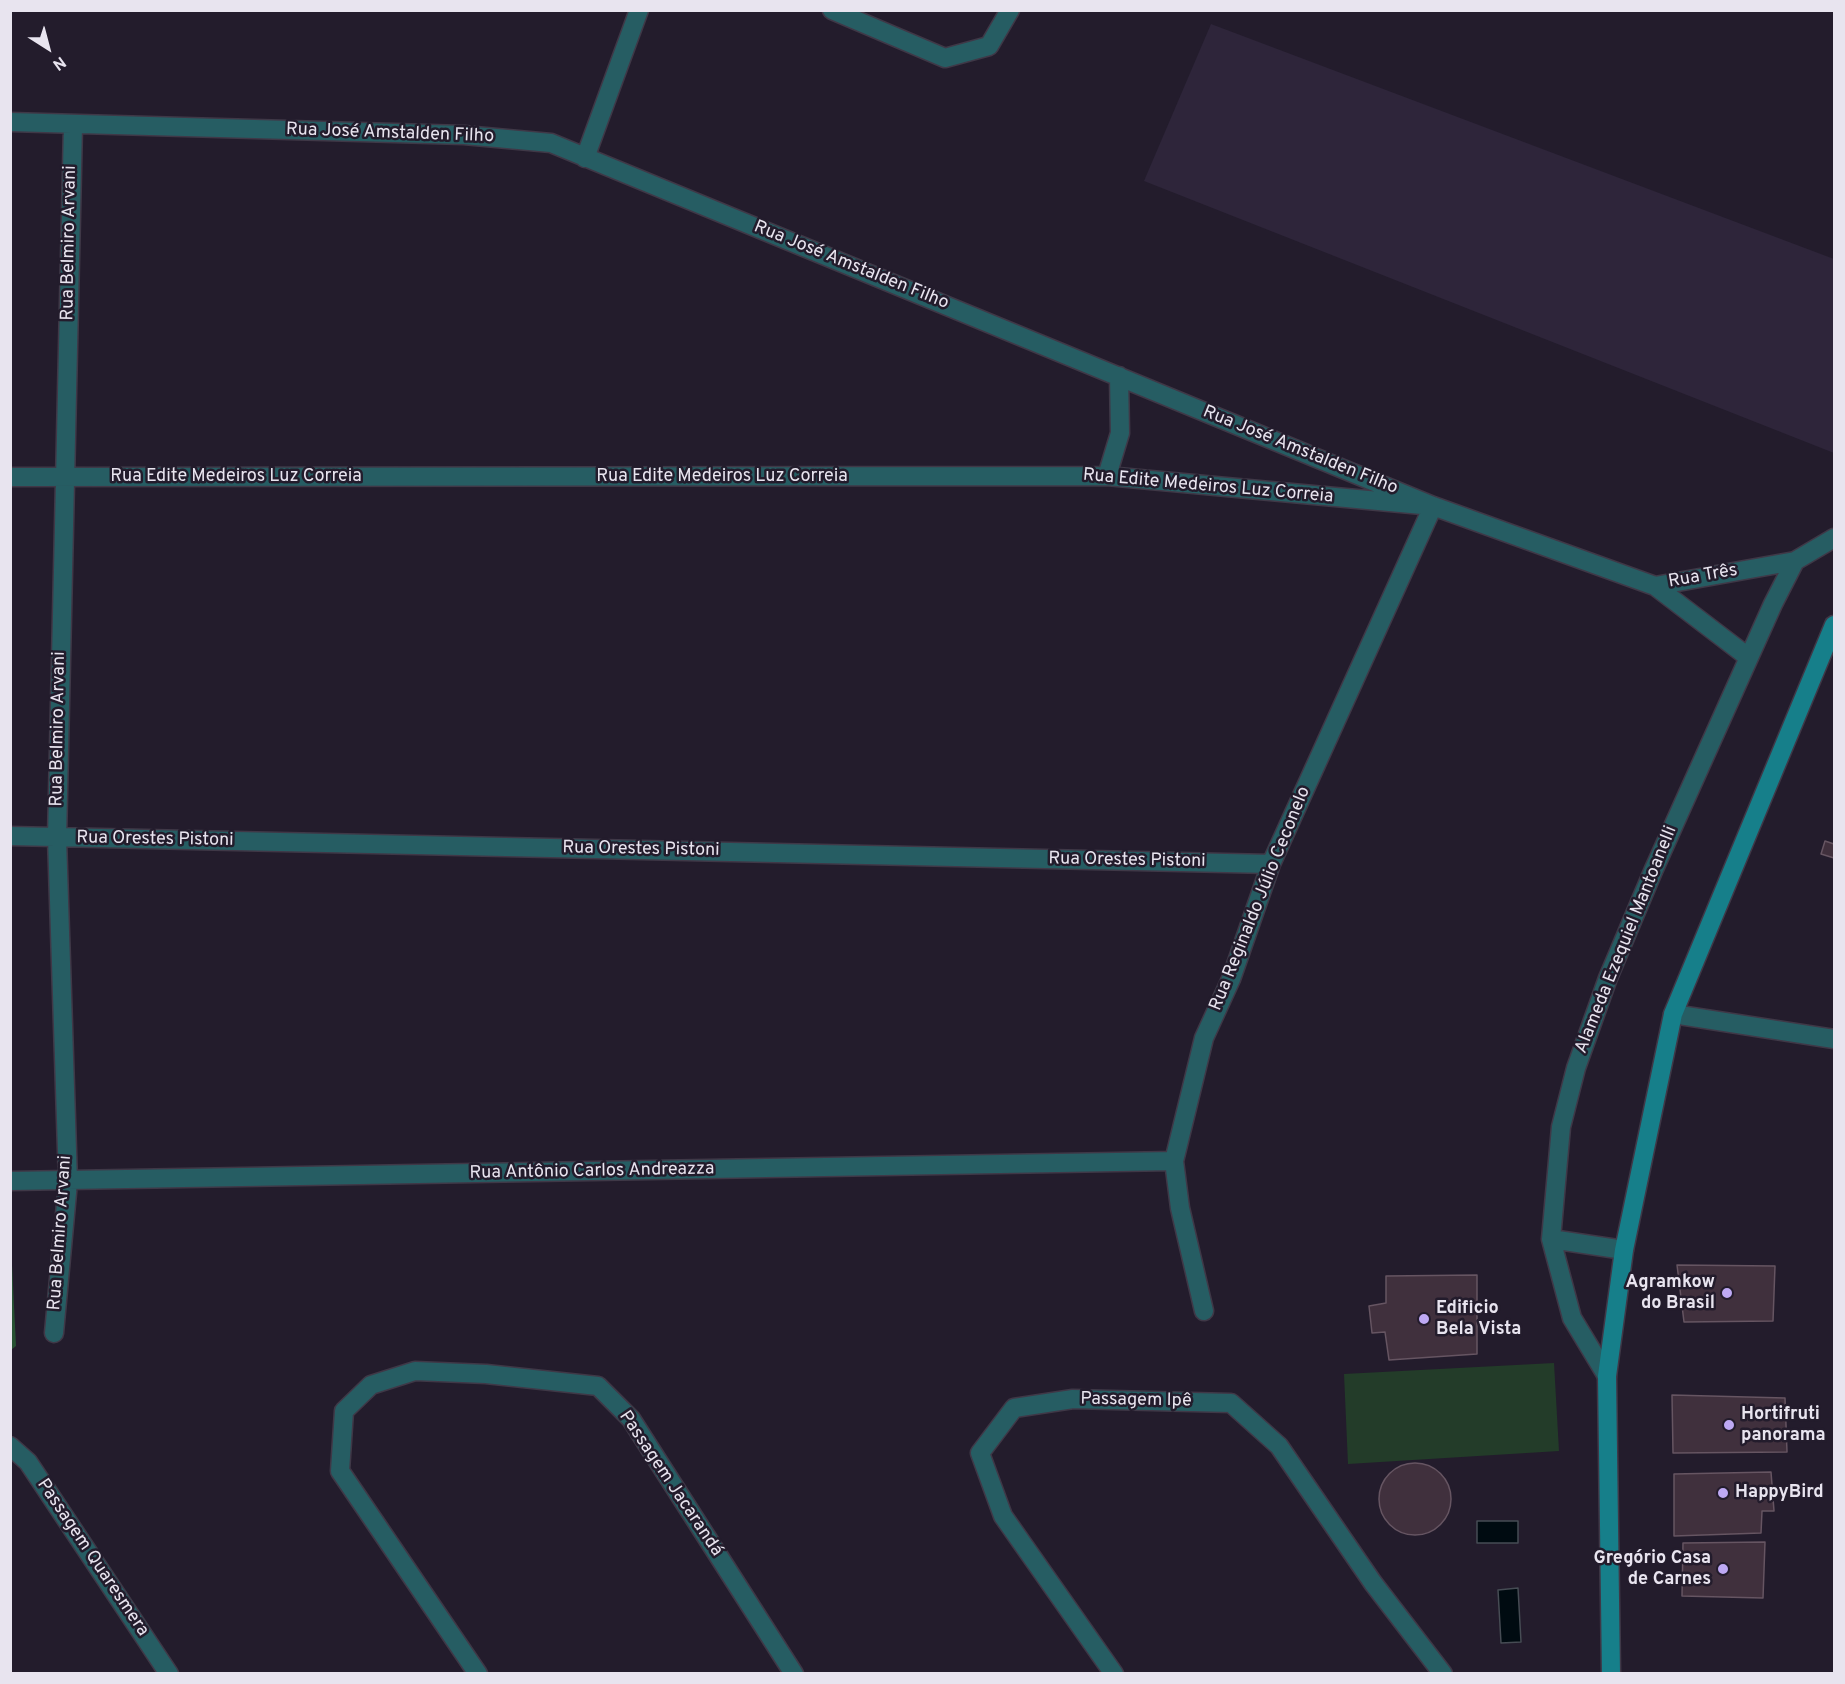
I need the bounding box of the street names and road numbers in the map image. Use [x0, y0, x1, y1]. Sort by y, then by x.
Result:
street label: Rua José Amstalden Filho [286, 120, 494, 148]
street label: Rua Belmiro Arvani [58, 165, 82, 321]
street label: Rua José Amstalden Filho [750, 217, 952, 315]
street label: Rua José Amstalden Filho [1199, 402, 1401, 500]
street label: Rua Edite Medeiros Luz Correia [1082, 465, 1334, 509]
street label: Rua Edite Medeiros Luz Correia [110, 466, 362, 488]
street label: Rua Edite Medeiros Luz Correia [596, 466, 848, 488]
street label: Rua Três [1667, 560, 1739, 594]
street label: Rua Belmiro Arvani [47, 651, 71, 807]
street label: Rua Reginaldo Júlio Ceconelo [1206, 784, 1316, 1014]
street label: Alameda Ezequiel Mantoanelli [1571, 823, 1683, 1057]
street label: Rua Orestes Pistoni [76, 828, 234, 852]
street label: Rua Orestes Pistoni [562, 838, 720, 862]
street label: Rua Orestes Pistoni [1048, 849, 1206, 873]
street label: Rua Belmiro Arvani [45, 1155, 77, 1311]
street label: Rua Antônio Carlos Andreazza [469, 1159, 715, 1185]
street label: Passagem Ipê [1080, 1389, 1192, 1413]
street label: Passagem Jacarandá [613, 1407, 727, 1561]
street label: Passagem Quaresmera [31, 1475, 153, 1641]

